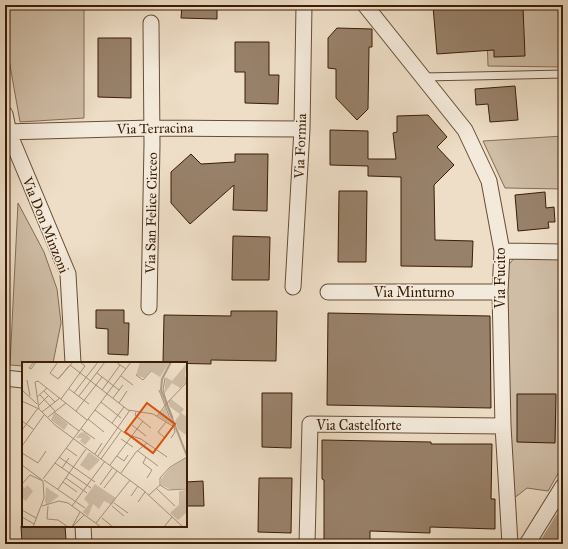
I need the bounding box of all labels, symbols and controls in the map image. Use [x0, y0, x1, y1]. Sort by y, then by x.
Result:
street label: Via Formia [291, 113, 310, 180]
street label: Via Terracina [116, 119, 193, 138]
street label: Via San Felice Circeo [142, 152, 161, 275]
street label: Via Don Minzoni [18, 174, 73, 276]
street label: Via Fucito [492, 248, 509, 309]
street label: Via Minturno [373, 284, 454, 301]
inset map [22, 362, 187, 527]
street label: Via Castelforte [315, 417, 402, 434]

